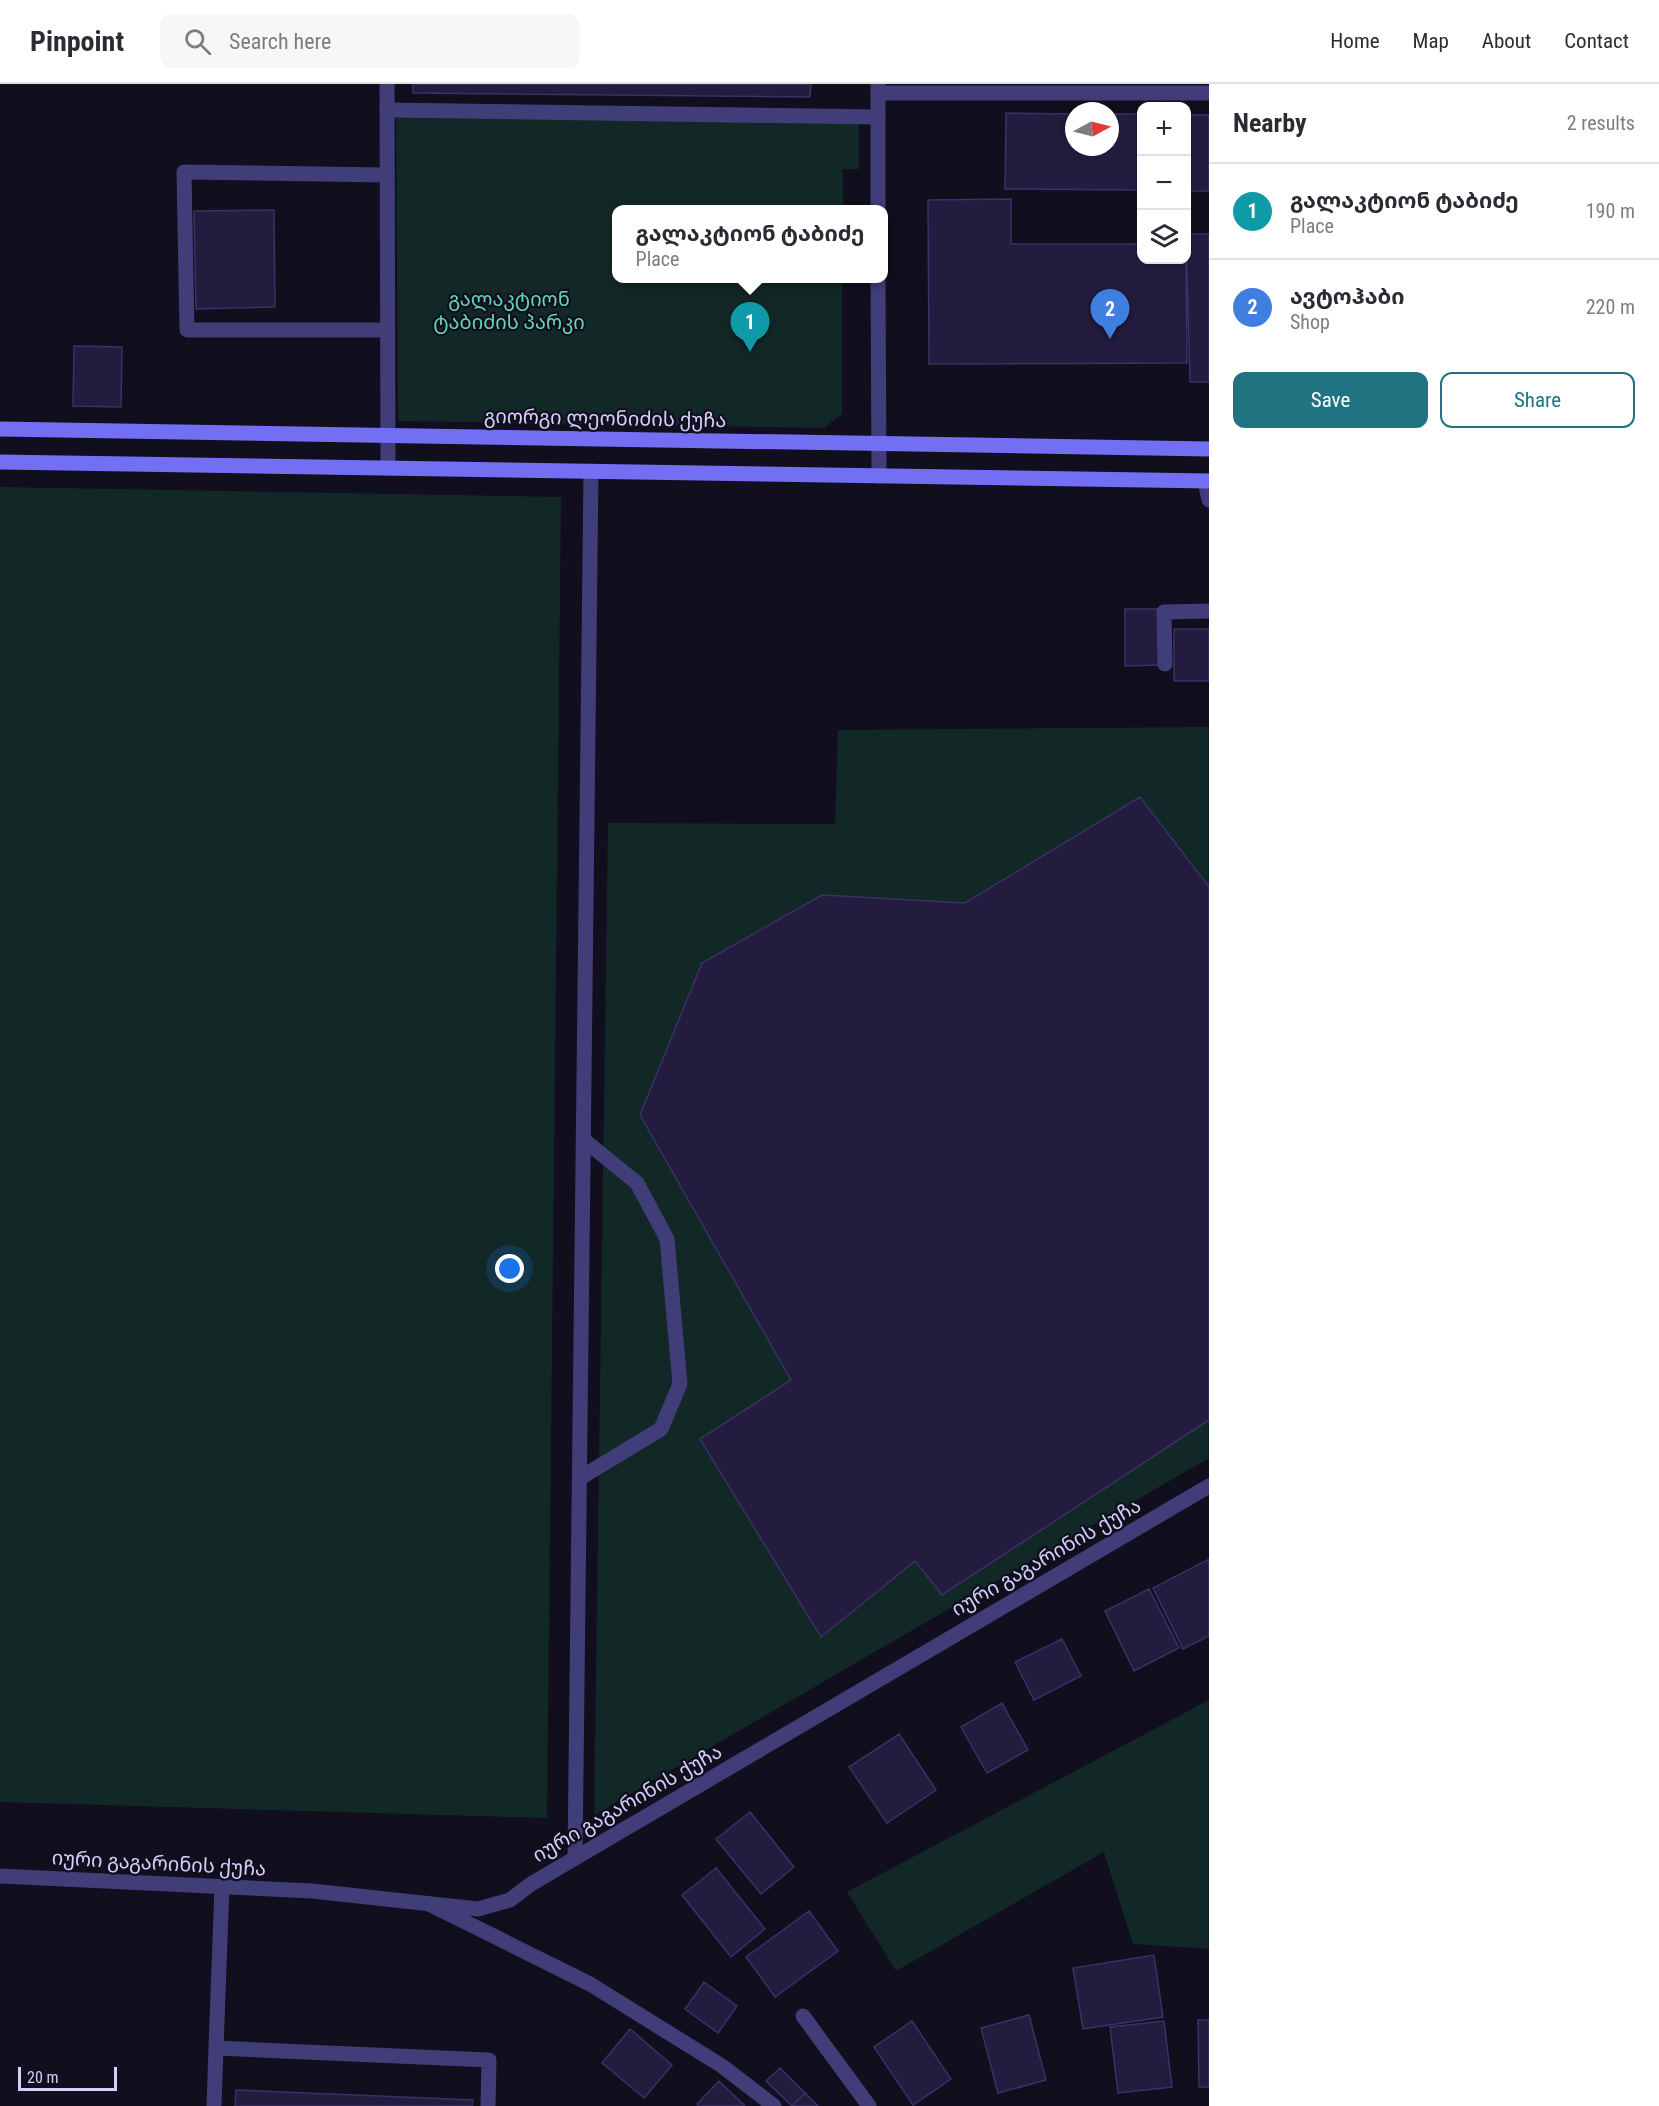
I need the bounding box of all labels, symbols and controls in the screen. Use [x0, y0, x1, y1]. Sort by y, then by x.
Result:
search box [160, 14, 580, 68]
text: Pinpoint [30, 25, 124, 58]
icon: search [181, 25, 214, 58]
text: Search here [229, 29, 331, 54]
text: Home [1330, 29, 1380, 53]
text: Map [1413, 29, 1449, 53]
text: About [1482, 29, 1531, 53]
text: Contact [1564, 29, 1629, 53]
north arrow [1065, 102, 1119, 156]
map controls [1137, 102, 1191, 264]
button: + [1137, 102, 1191, 156]
text: Nearby [1233, 108, 1307, 138]
text: 2 results [1567, 111, 1635, 135]
button: − [1137, 156, 1191, 210]
text: გალაკტიონ ტაბიძე [1290, 188, 1519, 213]
text: 1 [1247, 199, 1258, 223]
text: 190 m [1586, 199, 1635, 223]
popup [612, 205, 888, 283]
button: layers [1137, 210, 1191, 264]
text: Place [1290, 214, 1334, 238]
text: გალაკტიონ ტაბიძე [636, 221, 864, 246]
text: Place [636, 247, 679, 271]
text: ავტოჰაბი [1290, 284, 1405, 309]
park label: გალაკტიონ ტაბიძის პარკი [433, 287, 585, 334]
pin: 2 [1090, 290, 1130, 339]
text: 2 [1247, 295, 1258, 319]
text: 220 m [1586, 295, 1635, 319]
pin: 1 [730, 302, 770, 352]
text: Shop [1290, 310, 1330, 334]
button: Save [1233, 372, 1428, 428]
button: Share [1440, 372, 1635, 428]
street label: გიორგი ლეონიძის ქუჩა [484, 404, 726, 433]
your location [495, 1254, 524, 1283]
street label: იური გაგარინის ქუჩა [947, 1493, 1145, 1621]
street label: იური გაგარინის ქუჩა [528, 1739, 726, 1867]
street label: იური გაგარინის ქუჩა [51, 1845, 267, 1881]
scale bar [18, 2064, 117, 2092]
text: 20 m [27, 2068, 59, 2087]

